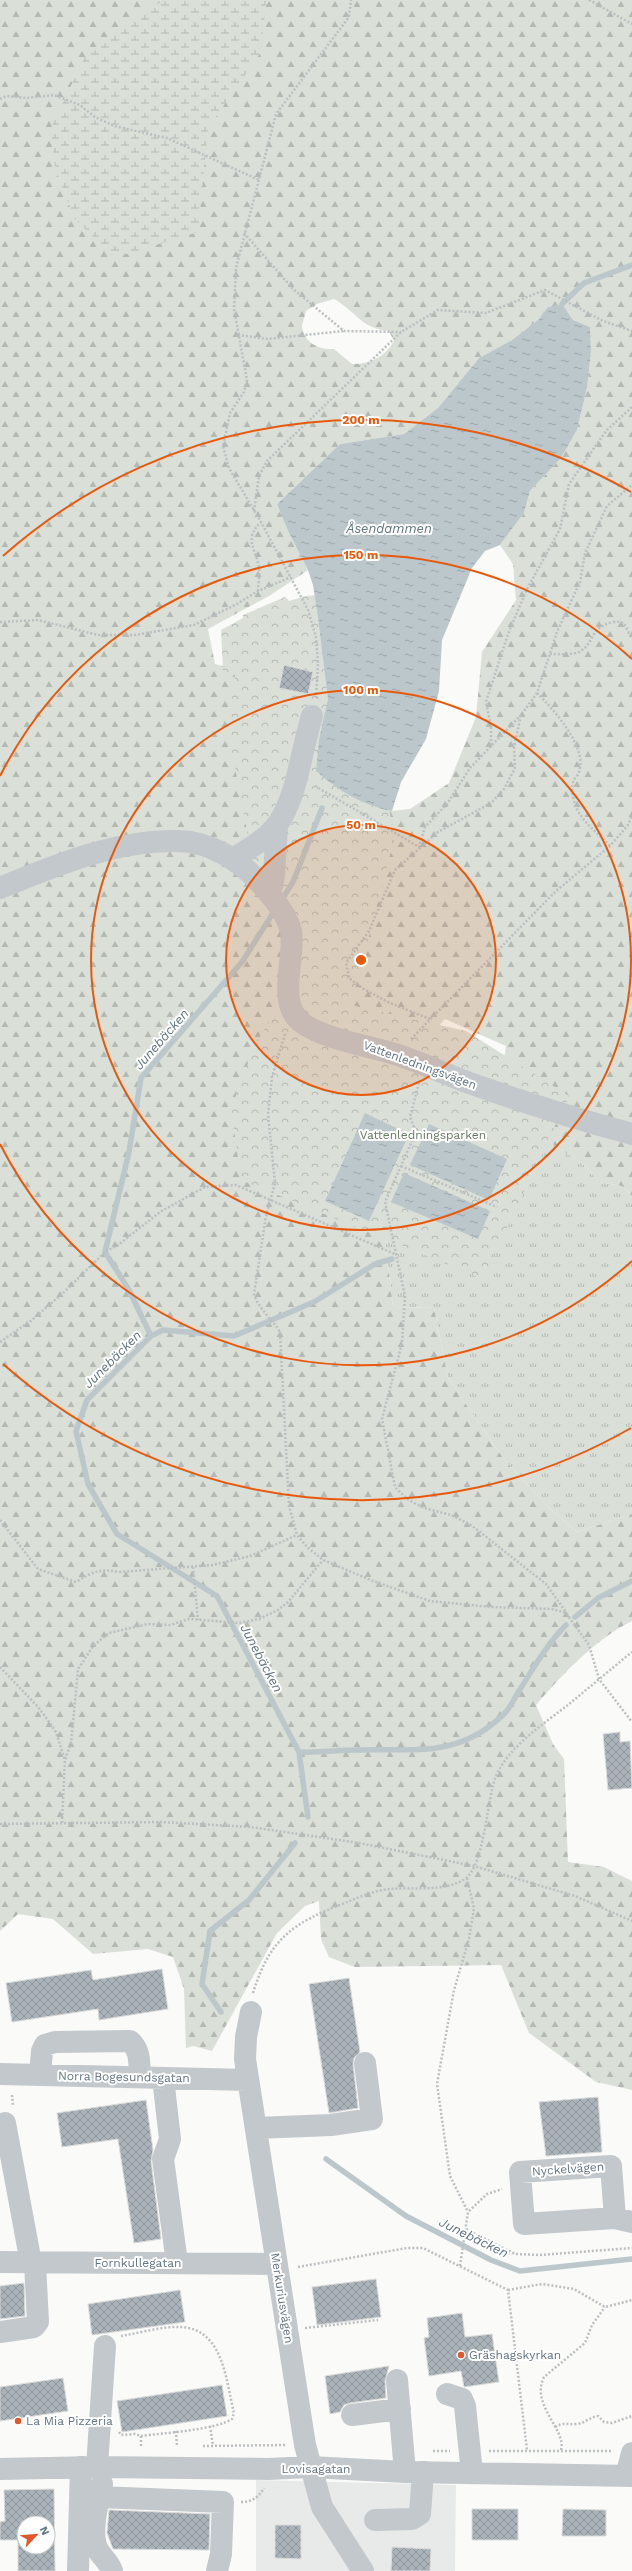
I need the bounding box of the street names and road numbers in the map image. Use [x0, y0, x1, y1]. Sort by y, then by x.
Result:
street label: Vattenledningsvägen [361, 1038, 479, 1092]
street label: Norra Bogesundsgatan [58, 2069, 190, 2085]
street label: Nyckelvägen [531, 2159, 605, 2179]
street label: Merkuriusvägen [268, 2252, 296, 2344]
street label: Fornkullegatan [95, 2256, 181, 2270]
street label: Lovisagatan [282, 2462, 350, 2476]

